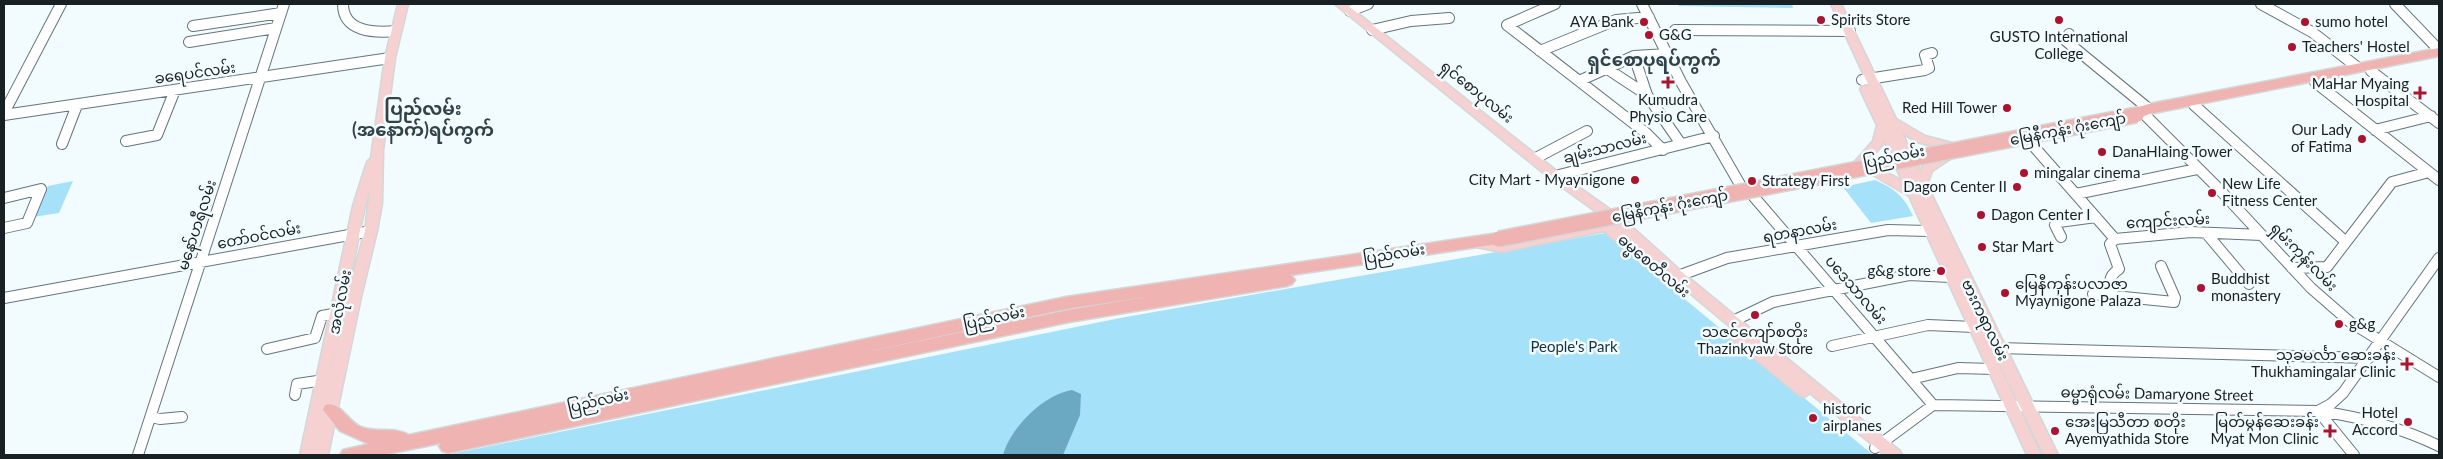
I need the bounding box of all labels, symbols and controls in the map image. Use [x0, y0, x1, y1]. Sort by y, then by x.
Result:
place label: Spirits Store [1831, 10, 1911, 28]
place label: AYA Bank [1570, 12, 1634, 30]
place label: sumo hotel [2315, 12, 2388, 30]
marker: Spirits Store [1815, 14, 1827, 26]
marker: GUSTO International College [2053, 14, 2065, 26]
marker: AYA Bank [1638, 16, 1650, 28]
marker: sumo hotel [2299, 16, 2311, 28]
place label: G&G [1659, 25, 1692, 43]
place label: GUSTO International College [1990, 27, 2128, 62]
marker: G&G [1643, 29, 1655, 41]
place label: Teachers' Hostel [2302, 37, 2410, 55]
marker: Teachers' Hostel [2286, 41, 2298, 53]
district label: ရှင်စောပုရပ်ကွက် [1587, 48, 1721, 74]
street label: ရှင်စောပုလမ်း [1435, 56, 1518, 129]
street label: ခရေပင်လမ်း [153, 57, 237, 91]
place label: MaHar Myaing Hospital [2312, 74, 2409, 109]
marker: Kumudra Physio Care [1661, 75, 1675, 89]
marker: MaHar Myaing Hospital [2413, 86, 2427, 100]
place label: Kumudra Physio Care [1629, 90, 1707, 125]
district label: ပြည်လမ်း (အနောက်)ရပ်ကွက် [352, 97, 494, 144]
place label: Red Hill Tower [1902, 98, 1998, 116]
marker: Red Hill Tower [2001, 102, 2013, 114]
street label: မြေနီကုန်း ဂုံးကျော် [2008, 108, 2128, 152]
place label: Our Lady of Fatima [2291, 120, 2352, 155]
street label: ချမ်းသာလမ်း [1561, 128, 1649, 170]
marker: Our Lady of Fatima [2356, 133, 2368, 145]
street label: ပြည်လမ်း [1861, 141, 1927, 175]
place label: DanaHlaing Tower [2112, 142, 2233, 160]
marker: DanaHlaing Tower [2096, 146, 2108, 158]
place label: mingalar cinema [2034, 163, 2140, 181]
marker: mingalar cinema [2018, 167, 2030, 179]
place label: City Mart - Myaynigone [1469, 170, 1625, 188]
place label: Strategy First [1762, 171, 1850, 189]
marker: City Mart - Myaynigone [1629, 174, 1641, 186]
place label: New Life Fitness Center [2222, 174, 2318, 209]
marker: Strategy First [1746, 175, 1758, 187]
street label: မနော်ဟရီလမ်း [173, 177, 223, 274]
place label: Dagon Center II [1903, 177, 2007, 195]
marker: Dagon Center II [2011, 181, 2023, 193]
street label: မြေနီကုန်း ဂုံးကျော် [1610, 185, 1730, 229]
marker: New Life Fitness Center [2206, 187, 2218, 199]
place label: Dagon Center I [1991, 205, 2091, 223]
marker: Dagon Center I [1975, 209, 1987, 221]
street label: ကျောင်းလမ်း [2126, 209, 2211, 235]
street label: ရတနာလမ်း [1761, 215, 1839, 249]
street label: တော်ဝင်လမ်း [215, 218, 302, 252]
street label: ရှမ်းကုန်းလမ်း [2265, 218, 2342, 297]
street label: ဓမ္မစေတီလမ်း [1612, 230, 1694, 304]
place label: Star Mart [1992, 237, 2054, 255]
street label: ပြည်လမ်း [1362, 239, 1427, 271]
marker: Star Mart [1976, 241, 1988, 253]
street label: ပဒေသာလမ်း [1822, 251, 1891, 327]
place label: g&g store [1867, 261, 1931, 279]
marker: g&g store [1935, 265, 1947, 277]
street label: အလုံလမ်း [324, 268, 358, 336]
place label: Buddhist monastery [2211, 269, 2281, 304]
place label: မြေနီကုန်းပလာဇာ Myaynigone Palaza [2015, 274, 2141, 309]
street label: ဗားကရာလမ်း [1955, 276, 2013, 365]
marker: Buddhist monastery [2195, 282, 2207, 294]
marker: မြေနီကုန်းပလာဇာ Myaynigone Palaza [1999, 287, 2011, 299]
street label: ပြည်လမ်း [961, 302, 1027, 336]
marker: သဇင်ကျော်စတိုး Thazinkyaw Store [1749, 309, 1761, 321]
place label: g&g [2349, 314, 2375, 332]
marker: g&g [2333, 318, 2345, 330]
place label: သဇင်ကျော်စတိုး Thazinkyaw Store [1697, 322, 1813, 357]
park label: People's Park [1530, 337, 1618, 355]
place label: သုခမင်္လာ ဆေးခန်း Thukhamingalar Clinic [2251, 345, 2396, 380]
marker: သုခမင်္လာ ဆေးခန်း Thukhamingalar Clinic [2400, 357, 2414, 371]
street label: ဓမ္မာရုံလမ်း Damaryone Street [2060, 382, 2254, 408]
street label: ပြည်လမ်း [565, 384, 631, 420]
place label: historic airplanes [1823, 399, 1882, 434]
place label: Hotel Accord [2352, 403, 2398, 438]
marker: historic airplanes [1807, 412, 1819, 424]
place label: အေးမြသီတာ စတိုး Ayemyathida Store [2065, 412, 2189, 447]
place label: မြတ်မွန်ဆေးခန်း Myat Mon Clinic [2210, 412, 2319, 447]
marker: Hotel Accord [2402, 416, 2414, 428]
marker: မြတ်မွန်ဆေးခန်း Myat Mon Clinic [2323, 424, 2337, 438]
marker: အေးမြသီတာ စတိုး Ayemyathida Store [2049, 425, 2061, 437]

